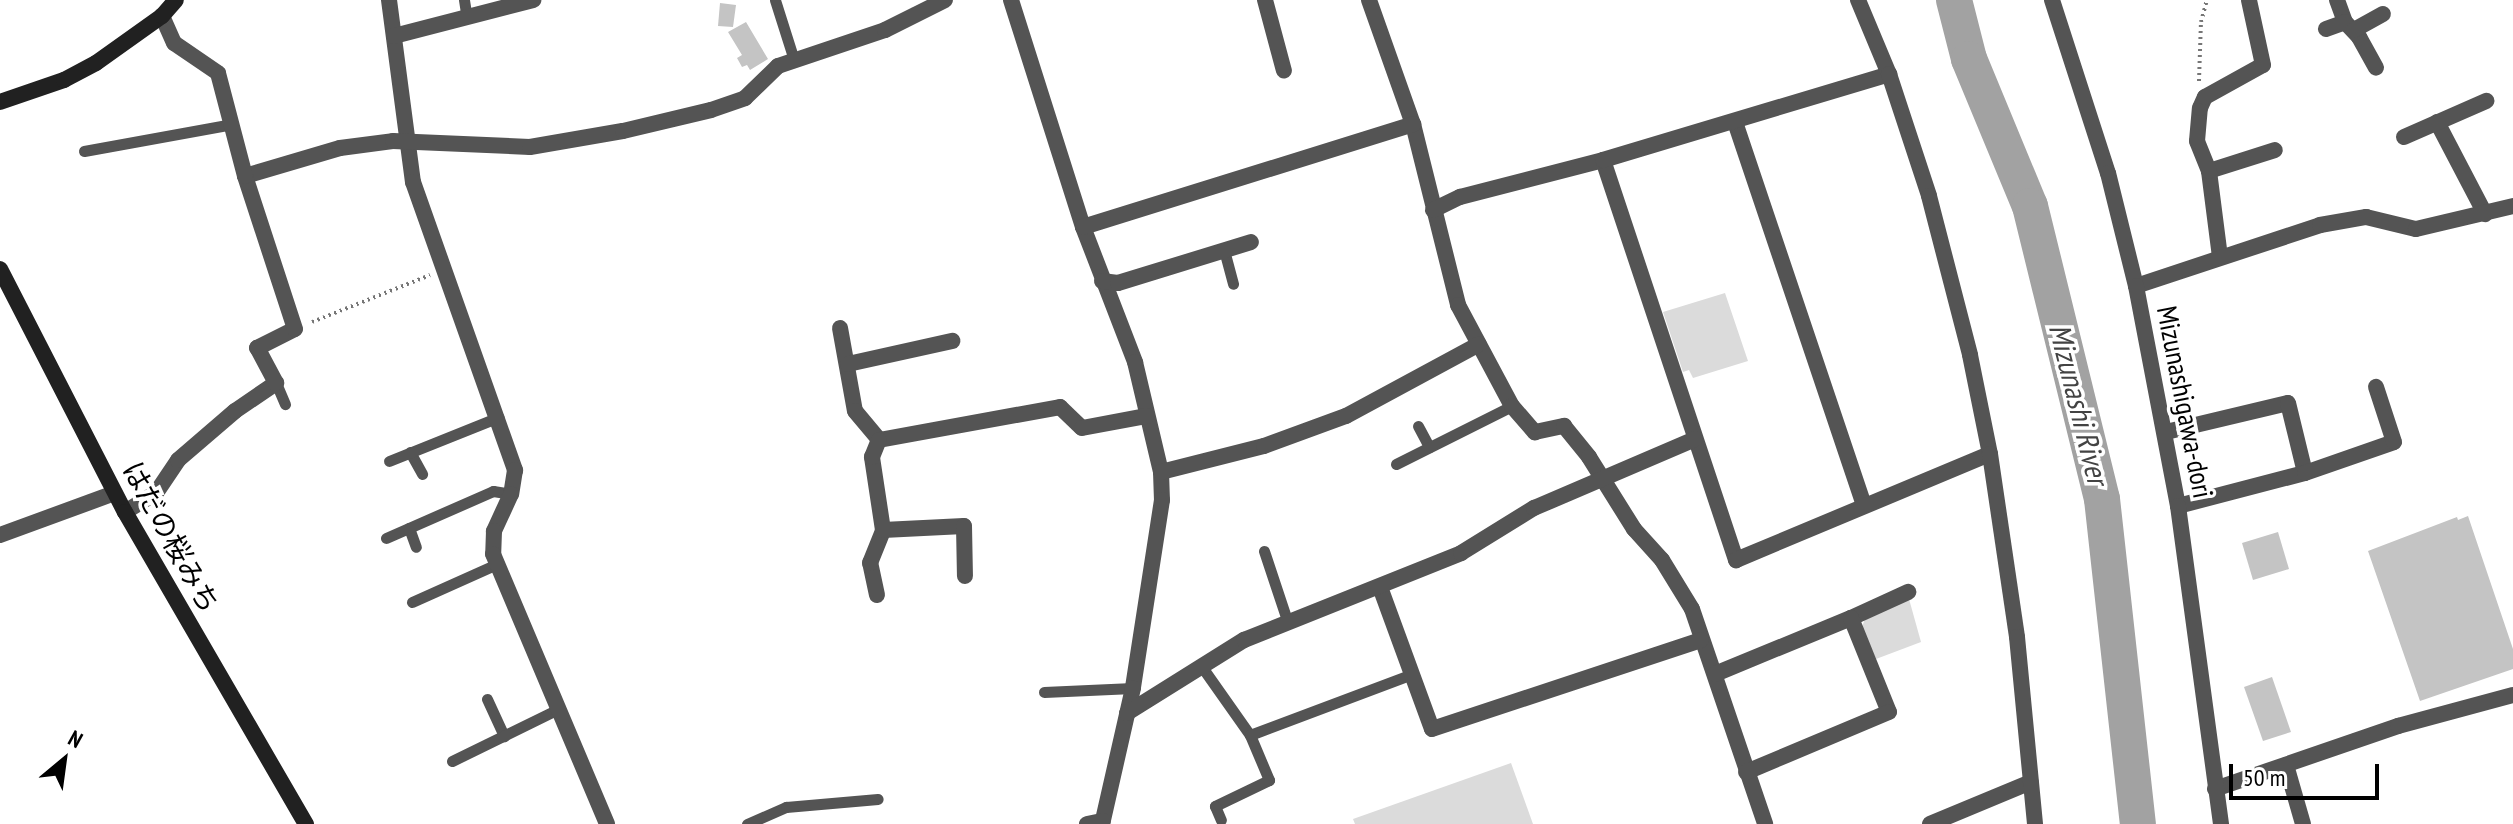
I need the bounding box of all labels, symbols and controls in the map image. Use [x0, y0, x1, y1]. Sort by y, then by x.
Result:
street label: Mizunashigawa-dori [2150, 303, 2220, 501]
water label: Mizunashi River [2042, 320, 2116, 488]
street label: はだの桜みち [116, 455, 226, 619]
north arrow [24, 720, 104, 800]
text: N [64, 724, 88, 754]
scale bar [2233, 748, 2383, 798]
text: 50 m [2243, 762, 2285, 793]

